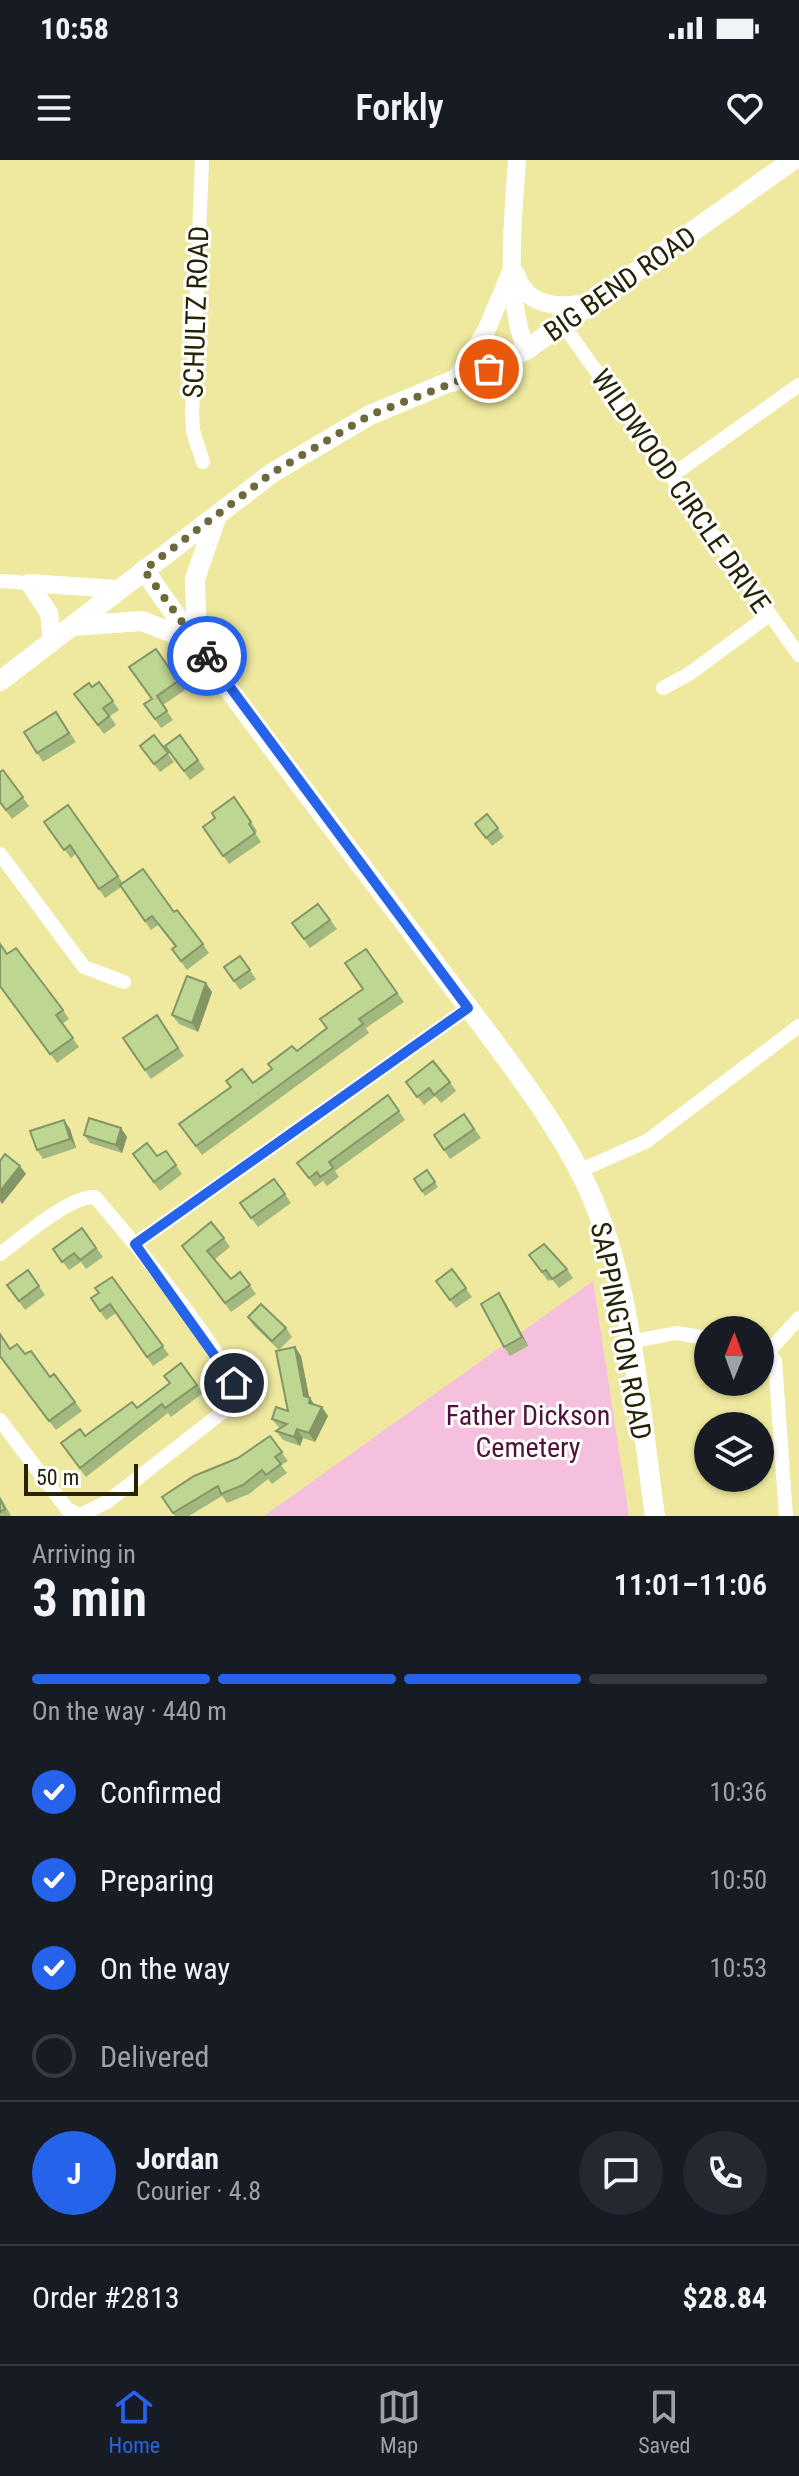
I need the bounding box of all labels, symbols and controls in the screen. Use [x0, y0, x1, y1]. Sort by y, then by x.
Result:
text: 10:58 [40, 11, 109, 46]
icon: menu [32, 86, 76, 130]
icon: heart [723, 86, 767, 130]
text: Forkly [355, 87, 444, 129]
street label: BIG BEND ROAD [538, 220, 702, 348]
street label: SCHULTZ ROAD [177, 225, 215, 399]
pin [455, 335, 523, 403]
icon: bag [467, 347, 511, 391]
street label: WILDWOOD CIRCLE DRIVE [584, 363, 778, 619]
courier [167, 616, 247, 696]
icon: bike [185, 634, 229, 678]
street label: SAPPINGTON ROAD [584, 1219, 658, 1443]
north arrow [694, 1316, 774, 1396]
map controls [694, 1316, 774, 1492]
pin [200, 1349, 268, 1417]
icon: home [212, 1361, 256, 1405]
park label: Father Dickson Cemetery [446, 1399, 610, 1464]
button: layers [694, 1412, 774, 1492]
scale bar [24, 1460, 138, 1496]
text: 50 m [36, 1465, 79, 1490]
text: Arriving in [32, 1539, 136, 1569]
text: 11:01–11:06 [614, 1567, 767, 1602]
text: 3 min [32, 1568, 147, 1629]
text: On the way · 440 m [32, 1696, 227, 1726]
icon: check [32, 1770, 76, 1814]
text: Confirmed [100, 1775, 222, 1810]
text: 10:36 [710, 1777, 767, 1807]
icon: check [32, 1858, 76, 1902]
text: Preparing [100, 1863, 214, 1898]
text: 10:50 [710, 1865, 767, 1895]
icon: check [32, 1946, 76, 1990]
text: On the way [100, 1951, 230, 1986]
text: 10:53 [710, 1953, 767, 1983]
text: Delivered [100, 2039, 209, 2074]
button: chat [579, 2131, 663, 2215]
button: phone [683, 2131, 767, 2215]
text: Jordan [136, 2141, 219, 2176]
text: J [67, 2156, 81, 2191]
text: Courier · 4.8 [136, 2176, 261, 2206]
text: Order #2813 [32, 2280, 180, 2315]
text: $28.84 [682, 2280, 767, 2315]
tab: Home [109, 2385, 160, 2458]
tab: Map [377, 2385, 421, 2458]
tab: Saved [638, 2385, 690, 2458]

